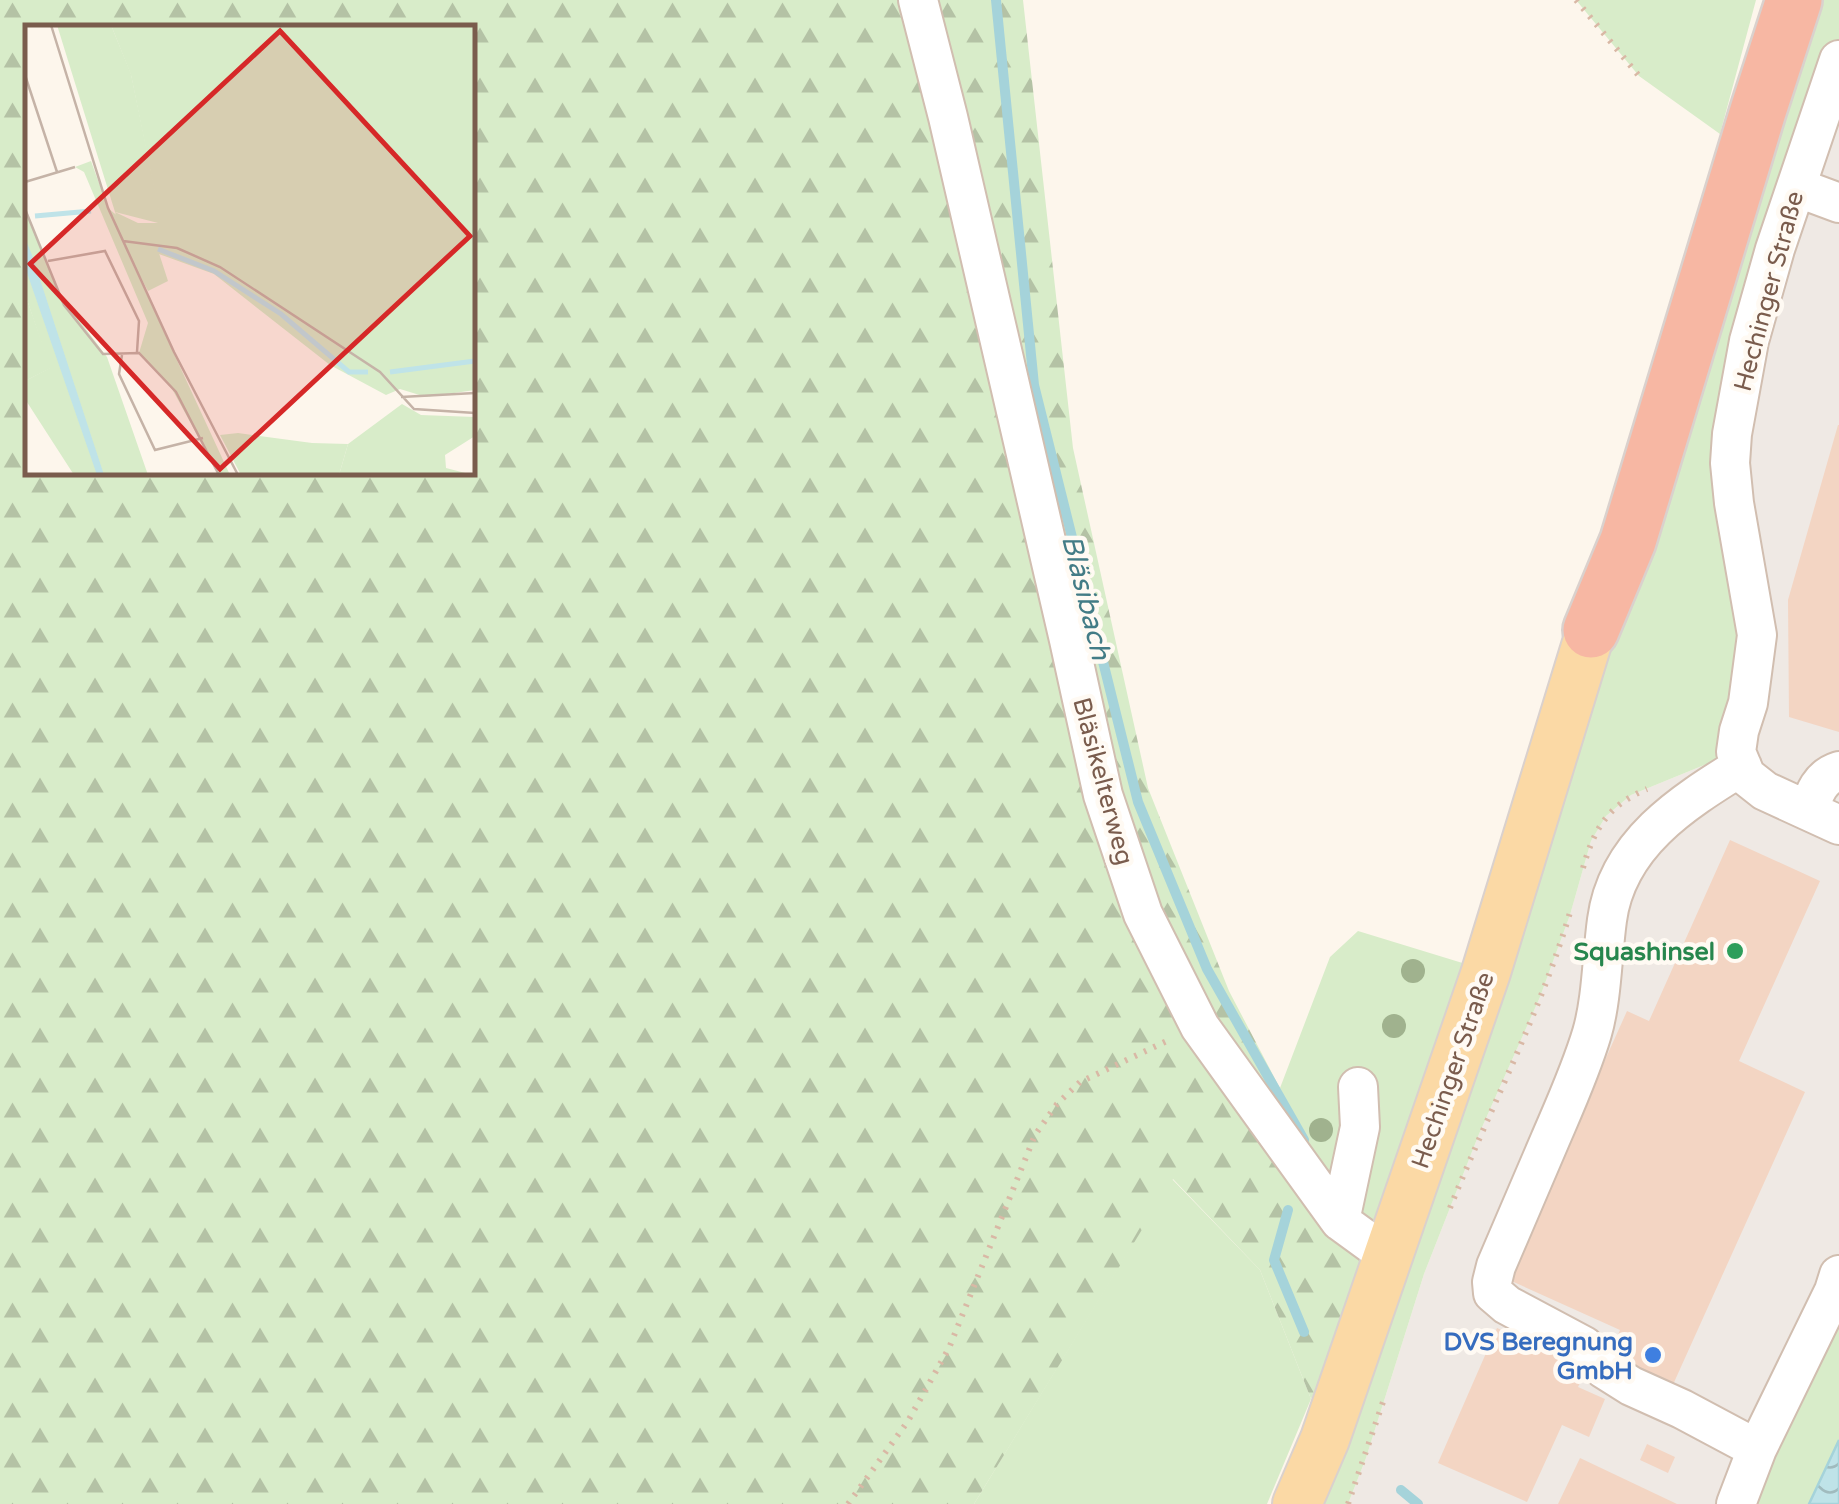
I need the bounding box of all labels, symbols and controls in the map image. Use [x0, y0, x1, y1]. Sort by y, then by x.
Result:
inset map [25, 25, 475, 475]
street label: Hechinger Straße [1728, 188, 1810, 395]
water label: Bläsibach [1054, 531, 1118, 664]
street label: Bläsikelterweg [1066, 694, 1140, 868]
place label: Squashinsel [1573, 937, 1715, 967]
marker: Squashinsel [1724, 940, 1746, 962]
street label: Hechinger Straße [1405, 968, 1501, 1173]
place label: DVS Beregnung GmbH [1444, 1327, 1633, 1386]
marker: DVS Beregnung GmbH [1642, 1344, 1664, 1366]

